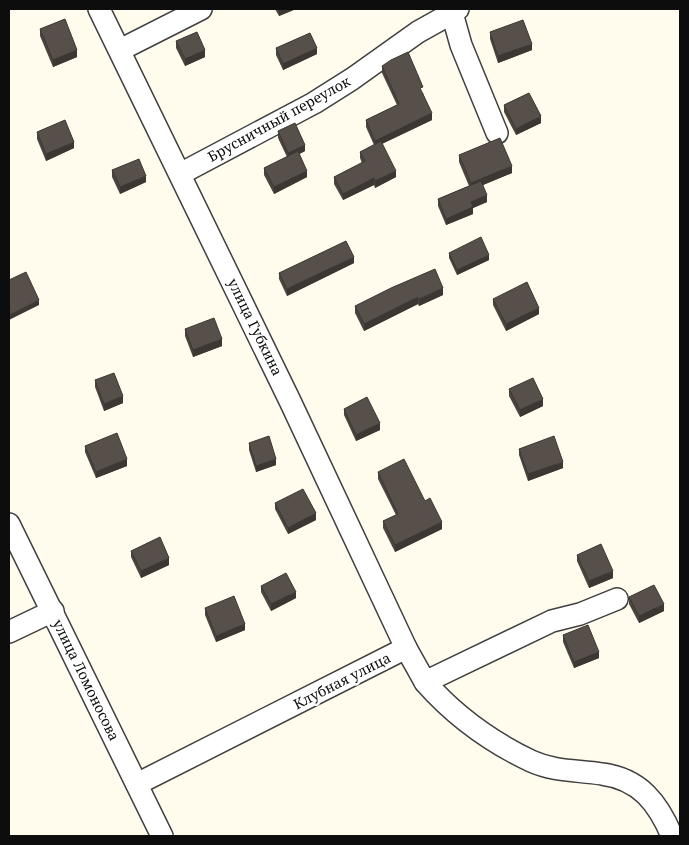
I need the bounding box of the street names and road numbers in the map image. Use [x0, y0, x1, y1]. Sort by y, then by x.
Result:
street label: Брусничный переулок [204, 71, 354, 166]
street label: улица Губкина [224, 275, 287, 379]
street label: улица Ломоносова [49, 616, 124, 744]
street label: Клубная улица [290, 648, 394, 713]

